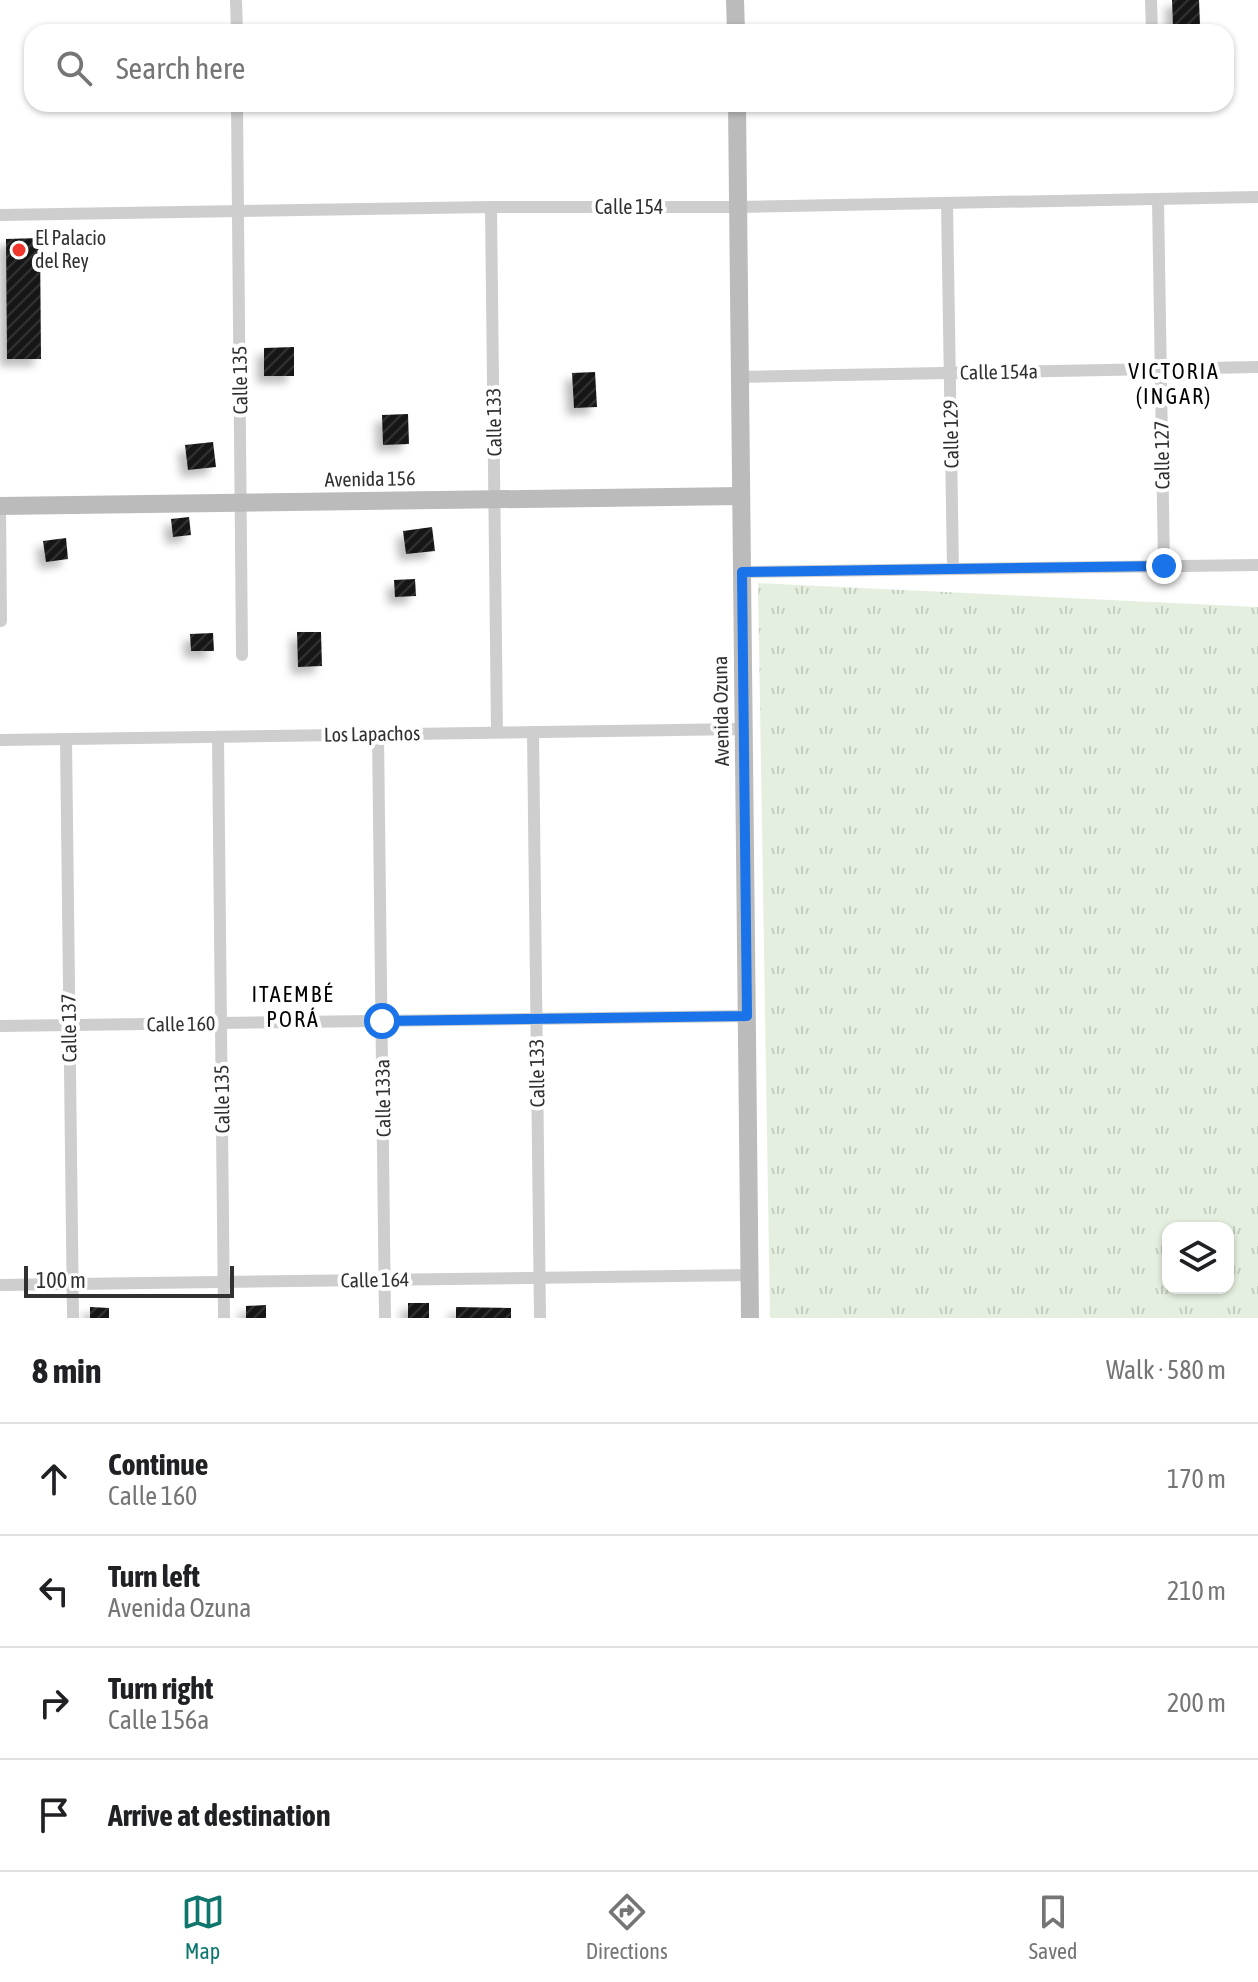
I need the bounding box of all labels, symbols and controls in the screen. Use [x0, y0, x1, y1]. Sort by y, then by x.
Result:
search box [24, 24, 1234, 112]
icon: search [52, 46, 96, 90]
text: Search here [116, 51, 245, 85]
street label: Calle 154 [595, 195, 663, 218]
place label: El Palacio del Rey [35, 226, 106, 272]
marker: El Palacio del Rey [10, 241, 28, 259]
street label: Calle 135 [227, 345, 252, 415]
district label: VICTORIA (INGAR) [1128, 358, 1220, 409]
street label: Calle 154a [960, 359, 1038, 384]
street label: Calle 133 [481, 387, 506, 457]
street label: Calle 129 [938, 399, 963, 469]
street label: Calle 127 [1149, 420, 1174, 490]
street label: Avenida 156 [324, 466, 416, 491]
route end [1146, 548, 1182, 584]
street label: Avenida Ozuna [708, 656, 733, 766]
street label: Los Lapachos [324, 721, 420, 746]
district label: ITAEMBÉ PORÁ [251, 981, 335, 1032]
street label: Calle 137 [56, 993, 81, 1063]
route start [364, 1003, 400, 1039]
street label: Calle 160 [146, 1011, 216, 1036]
street label: Calle 133 [524, 1038, 549, 1108]
street label: Calle 133a [370, 1059, 395, 1137]
street label: Calle 135 [209, 1064, 234, 1134]
map controls [1162, 1222, 1234, 1294]
button: layers [1162, 1222, 1234, 1294]
scale bar [24, 1262, 234, 1298]
text: 100 m [36, 1267, 86, 1293]
street label: Calle 164 [340, 1267, 410, 1292]
text: 8 min [32, 1351, 101, 1390]
text: Walk · 580 m [1106, 1355, 1226, 1385]
text: Continue [108, 1447, 208, 1481]
icon: ahead [32, 1457, 76, 1501]
text: 170 m [1167, 1464, 1226, 1494]
text: Calle 160 [108, 1481, 197, 1511]
text: Turn left [108, 1559, 200, 1593]
icon: left [32, 1569, 76, 1613]
text: 210 m [1167, 1576, 1226, 1606]
text: Avenida Ozuna [108, 1593, 251, 1623]
text: Turn right [108, 1671, 214, 1705]
icon: right [32, 1681, 76, 1725]
text: 200 m [1167, 1688, 1226, 1718]
text: Calle 156a [108, 1705, 209, 1735]
icon: arrive [32, 1793, 76, 1837]
text: Arrive at destination [108, 1798, 330, 1832]
tab: Map [181, 1890, 225, 1964]
tab: Directions [586, 1890, 668, 1964]
tab: Saved [1029, 1890, 1077, 1964]

